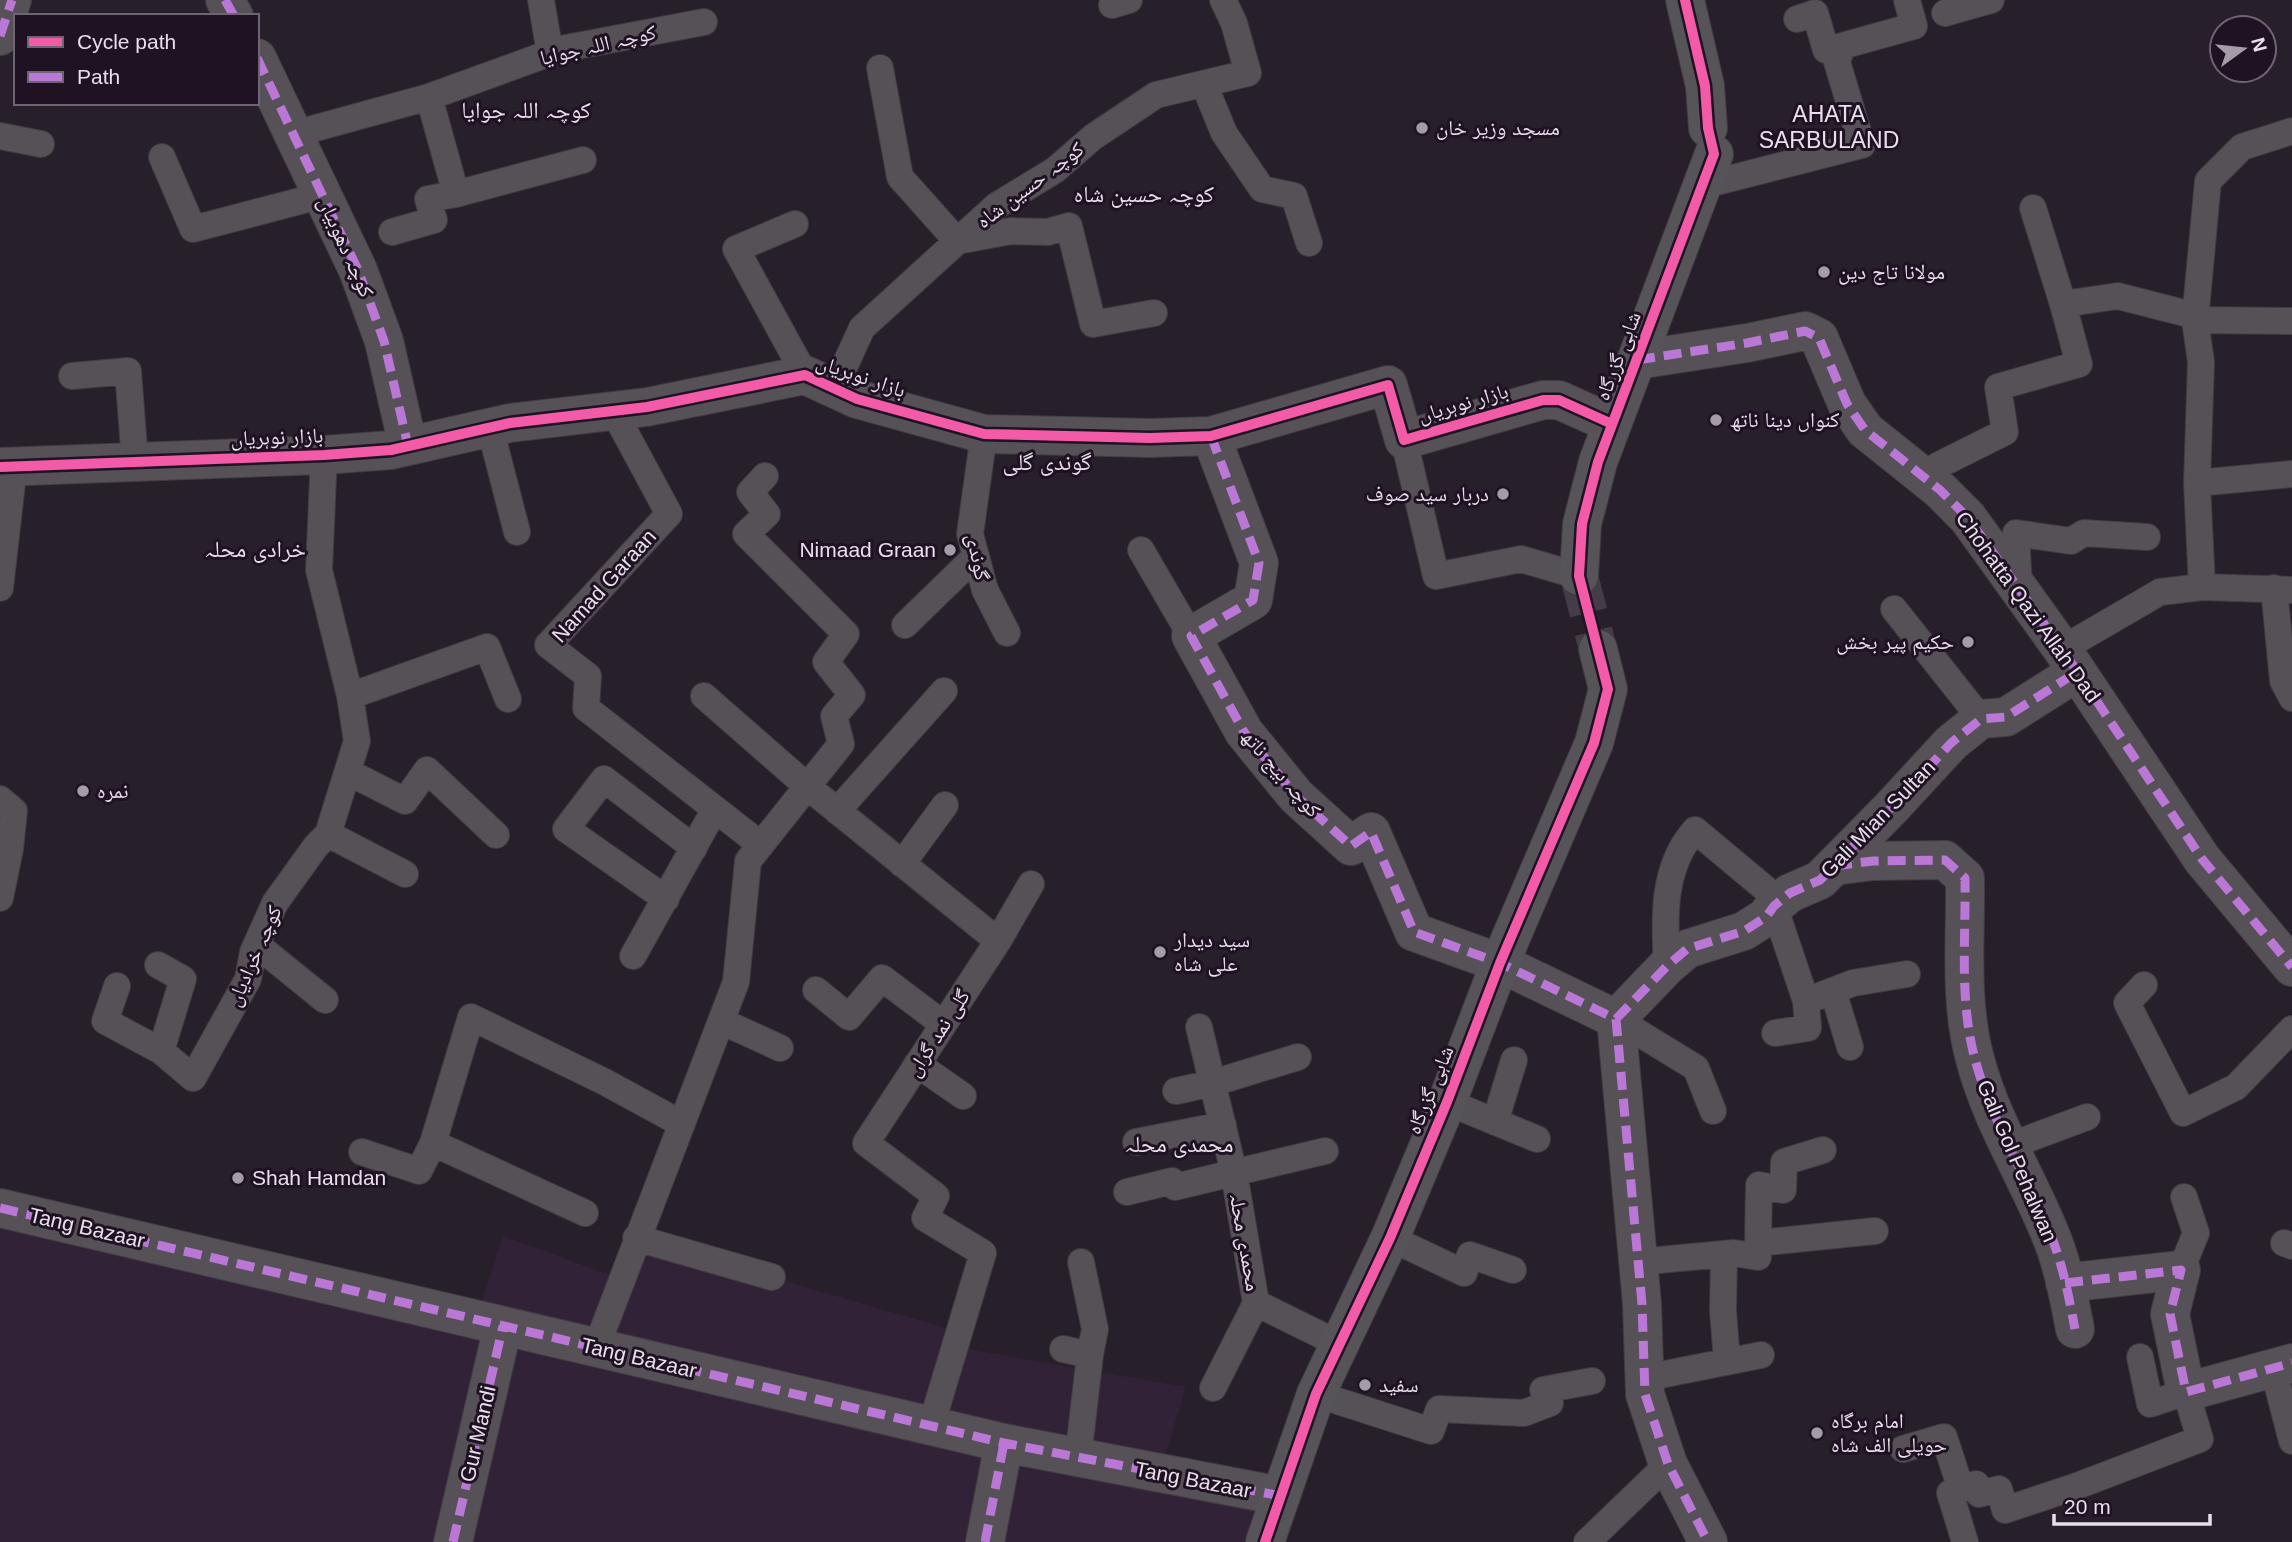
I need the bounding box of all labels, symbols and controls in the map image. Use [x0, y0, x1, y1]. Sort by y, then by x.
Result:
legend [14, 14, 259, 105]
north arrow [2208, 14, 2278, 84]
street label: کوچہ اللہ جوایا [538, 20, 659, 70]
text: Cycle path [77, 30, 176, 53]
text: N [2247, 35, 2271, 54]
text: Path [77, 65, 120, 88]
district label: کوچہ اللہ جوایا [461, 97, 591, 124]
district label: AHATA SARBULAND [1759, 101, 1899, 153]
place label: مسجد وزیر خان [1436, 116, 1560, 140]
marker: مسجد وزیر خان [1414, 120, 1430, 136]
street label: کوچہ حسین شاہ [972, 137, 1089, 234]
district label: کوچہ حسین شاہ [1074, 181, 1215, 208]
street label: کوچہ دھوبیاں [313, 193, 379, 301]
place label: مولانا تاج دین [1838, 260, 1945, 285]
marker: مولانا تاج دین [1816, 264, 1832, 280]
street label: شاہی گزرگاہ [1590, 308, 1647, 404]
street label: بازار نوہریاں [813, 350, 909, 402]
street label: بازار نوہریاں [1415, 379, 1511, 427]
place label: کنواں دینا ناتھ [1730, 408, 1840, 432]
marker: کنواں دینا ناتھ [1708, 412, 1724, 428]
street label: بازار نوہریاں [230, 423, 324, 451]
district label: گوندی گلی [1002, 449, 1092, 476]
place label: دربار سید صوف [1366, 482, 1489, 506]
marker: دربار سید صوف [1495, 486, 1511, 502]
street label: Chohatta Qazi Allah Dad [1952, 507, 2105, 706]
street label: Namad Garaan [547, 525, 660, 647]
street label: گوندی [962, 532, 994, 583]
district label: خرادی محلہ [204, 536, 306, 563]
place label: Nimaad Graan [799, 538, 936, 561]
marker: Nimaad Graan [942, 542, 958, 558]
place label: حکیم پیر بخش [1836, 630, 1954, 656]
marker: حکیم پیر بخش [1960, 634, 1976, 650]
street label: کوچہ بیج ناتھ [1235, 724, 1326, 823]
street label: Gali Mian Sultan [1816, 755, 1939, 882]
place label: نمرہ [97, 779, 129, 802]
marker: نمرہ [75, 783, 91, 799]
street label: کوچہ خرادیاں [221, 902, 287, 1010]
place label: سید دیدار علی شاہ [1173, 928, 1250, 977]
marker: سید دیدار علی شاہ [1152, 944, 1168, 960]
street label: گلی نمد گراں [901, 985, 976, 1082]
street label: شاہی گزرگاہ [1401, 1042, 1459, 1138]
street label: Gali Gol Pehalwan [1973, 1076, 2062, 1245]
district label: محمدی محلہ [1125, 1131, 1233, 1158]
place label: Shah Hamdan [252, 1166, 386, 1189]
marker: Shah Hamdan [230, 1170, 246, 1186]
street label: محمدی محلہ [1225, 1191, 1265, 1293]
street label: Tang Bazaar [27, 1203, 147, 1252]
street label: Tang Bazaar [579, 1333, 699, 1382]
place label: سفید [1379, 1373, 1418, 1396]
marker: سفید [1357, 1377, 1373, 1393]
street label: Gur Mandi [455, 1384, 500, 1484]
place label: امام برگاہ حویلی الف شاہ [1831, 1409, 1947, 1458]
marker: امام برگاہ حویلی الف شاہ [1809, 1425, 1825, 1441]
street label: Tang Bazaar [1133, 1457, 1253, 1502]
scale bar [2054, 1482, 2210, 1526]
text: 20 m [2064, 1495, 2111, 1518]

